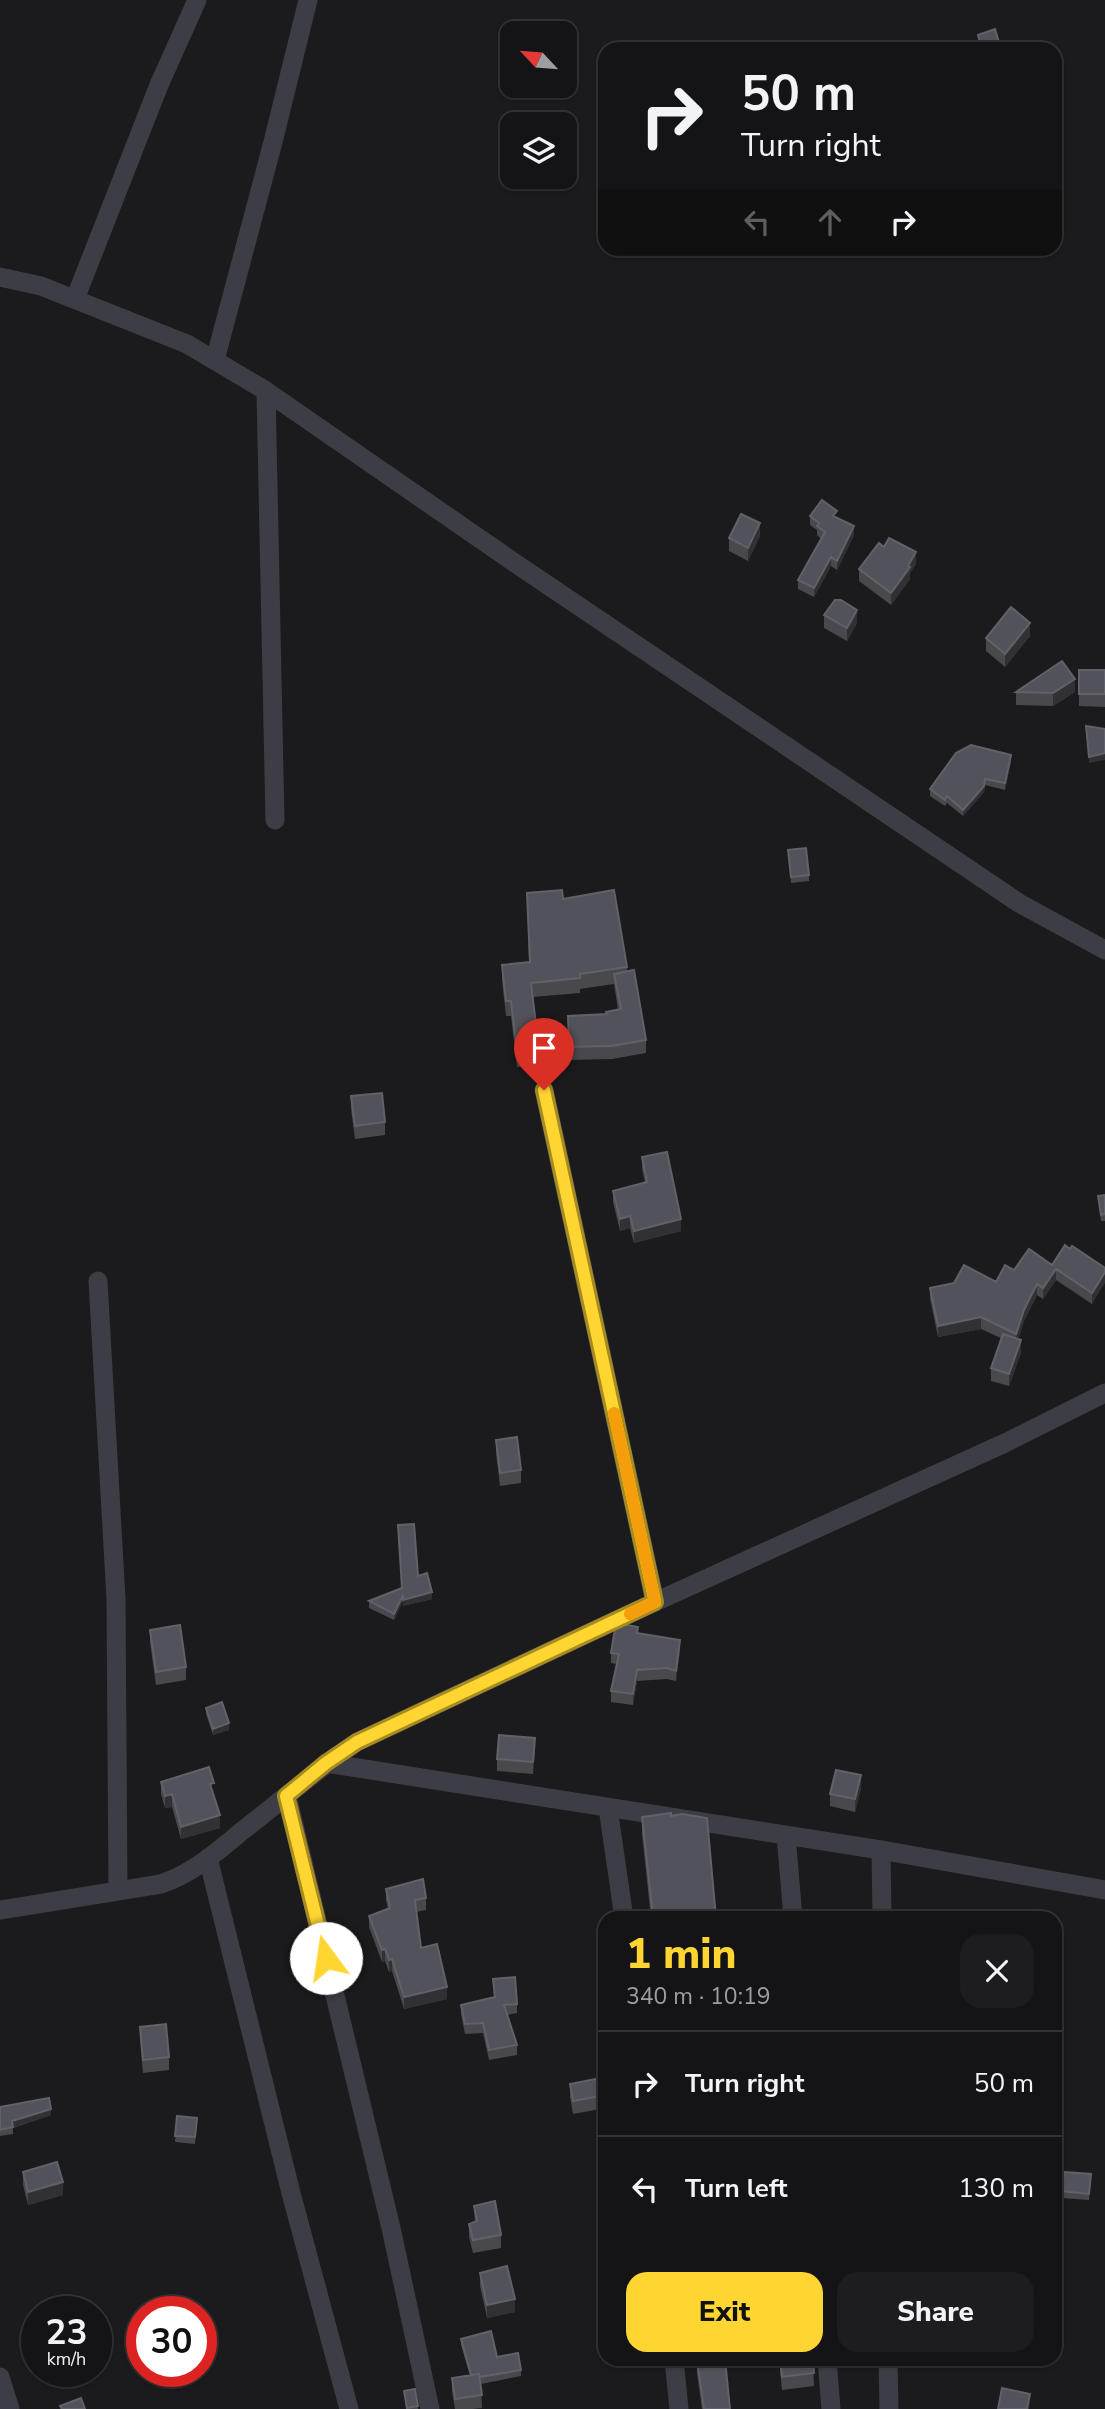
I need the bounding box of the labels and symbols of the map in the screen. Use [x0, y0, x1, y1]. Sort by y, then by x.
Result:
north arrow [500, 21, 578, 98]
pin [514, 1018, 574, 1090]
position arrow [289, 1921, 363, 1995]
speed limit sign: 30 [126, 2296, 217, 2387]

